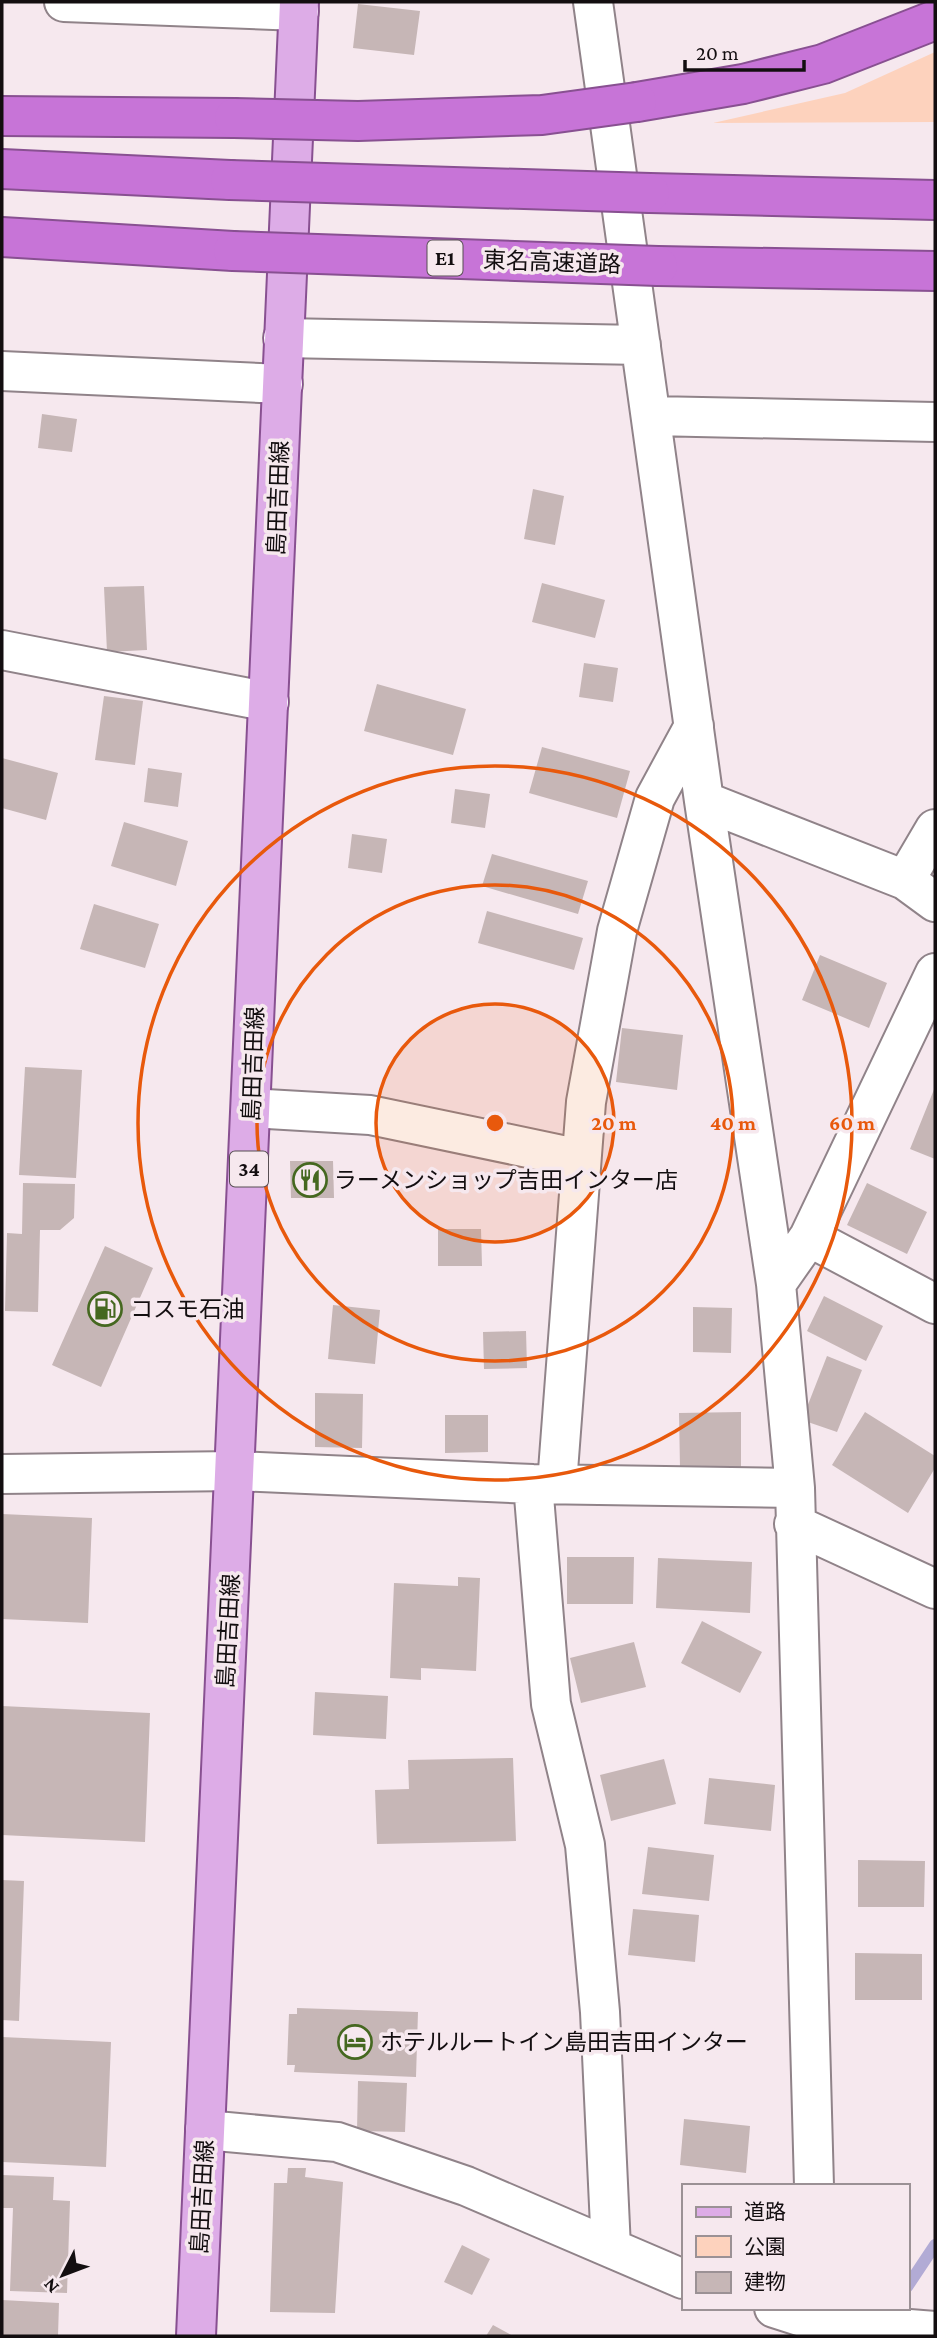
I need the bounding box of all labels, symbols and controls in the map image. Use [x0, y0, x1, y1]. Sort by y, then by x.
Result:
scale bar [685, 28, 804, 72]
text: 20 m [696, 41, 739, 65]
road number: E1 [428, 240, 462, 276]
street label: 東名高速道路 [483, 247, 621, 277]
street label: 島田吉田線 [263, 440, 293, 556]
street label: 島田吉田線 [238, 1006, 268, 1122]
centre of rings [483, 1111, 507, 1135]
text: 20 m [591, 1111, 637, 1135]
text: 40 m [710, 1111, 756, 1135]
text: 60 m [829, 1111, 875, 1135]
road number: 34 [230, 1152, 268, 1186]
restaurant icon: ラーメンショップ吉田インター店 [291, 1161, 329, 1199]
place label: ラーメンショップ吉田インター店 [334, 1167, 678, 1193]
fuel station icon: コスモ石油 [86, 1290, 124, 1328]
place label: コスモ石油 [130, 1296, 245, 1322]
street label: 島田吉田線 [212, 1573, 244, 1689]
hotel icon: ホテルルートイン島田吉田インター [336, 2023, 374, 2061]
place label: ホテルルートイン島田吉田インター [380, 2029, 748, 2055]
street label: 島田吉田線 [186, 2139, 218, 2255]
legend [682, 2184, 909, 2310]
text: 道路 [744, 2200, 786, 2224]
text: 公園 [744, 2235, 786, 2259]
north arrow [28, 2240, 98, 2310]
text: 建物 [744, 2270, 786, 2294]
text: N [39, 2274, 63, 2298]

